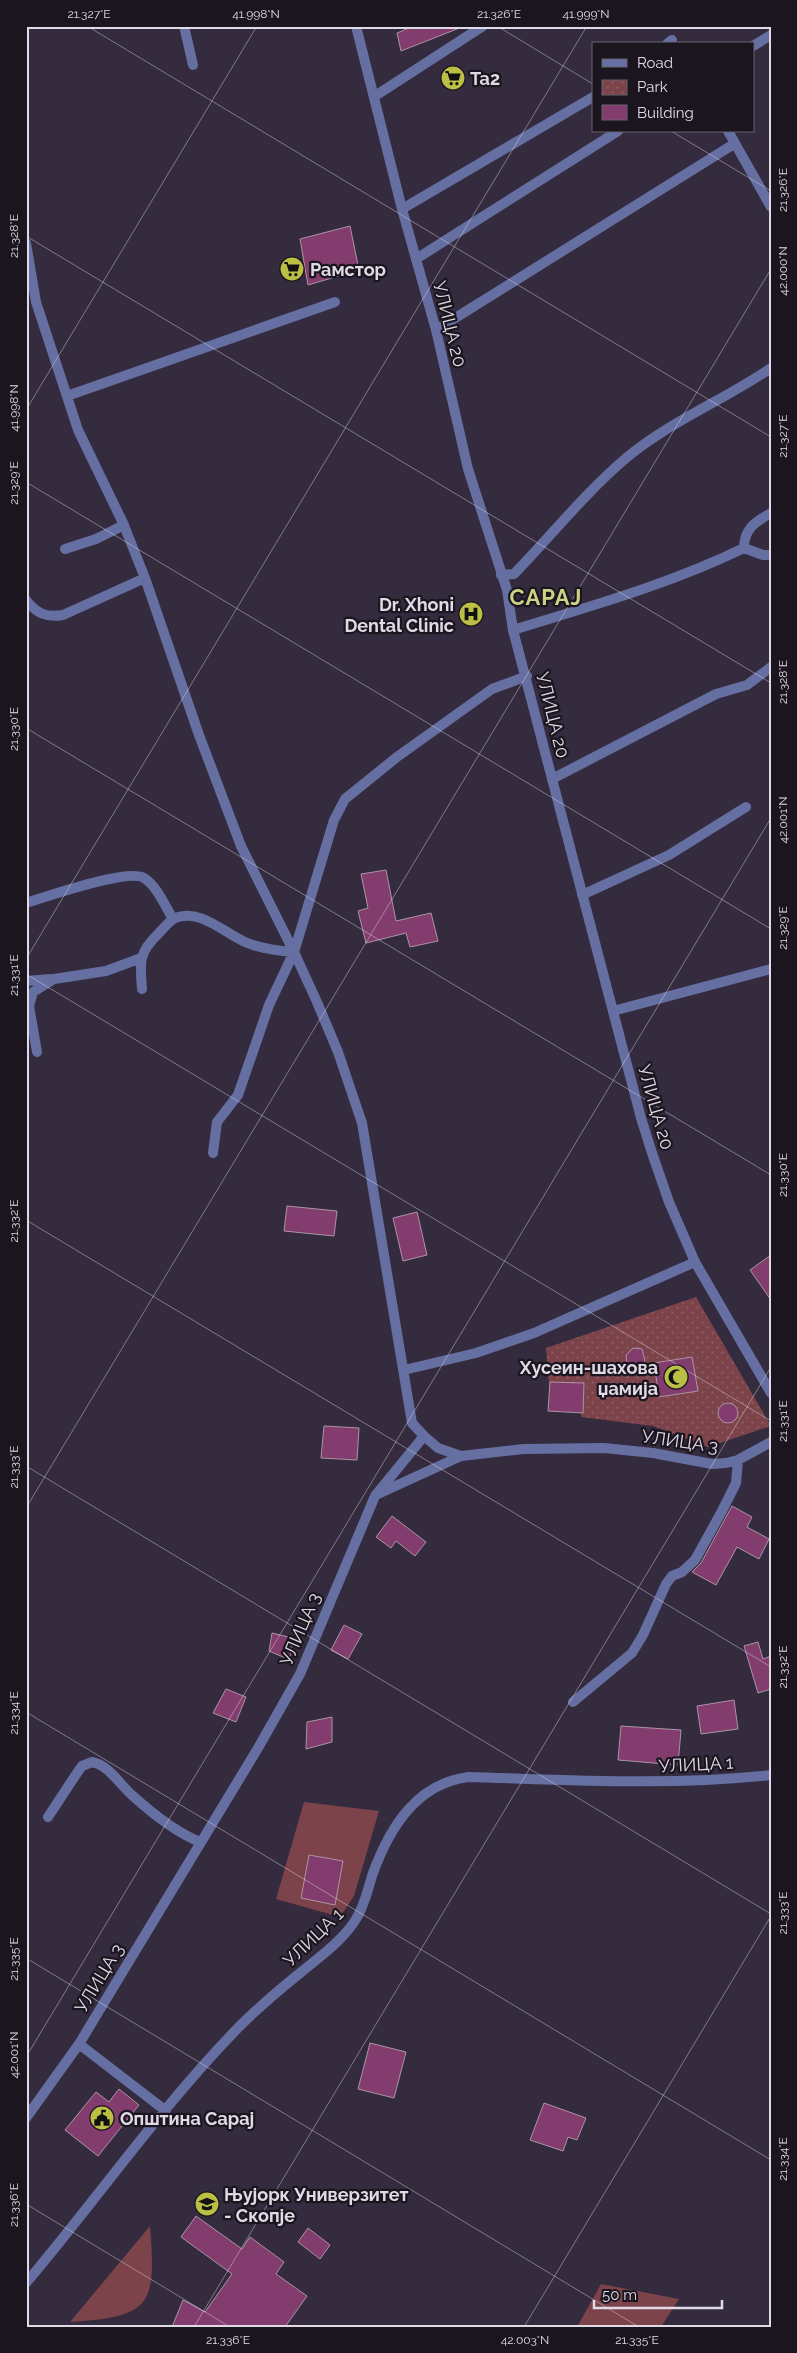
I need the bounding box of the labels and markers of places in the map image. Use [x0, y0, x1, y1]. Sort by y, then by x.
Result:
supermarket icon: Ta2 [440, 65, 466, 91]
place label: Ta2 [470, 68, 500, 89]
supermarket icon: Рамстор [279, 256, 305, 282]
place label: Рамстор [310, 259, 386, 280]
place label: Dr. Xhoni Dental Clinic [344, 594, 454, 636]
hospital icon: Dr. Xhoni Dental Clinic [458, 601, 484, 627]
place label: Хусеин-шахова џамија [519, 1357, 658, 1399]
mosque icon: Хусеин-шахова џамија [663, 1364, 689, 1390]
public building icon: Општина Сарај [89, 2105, 115, 2131]
place label: Општина Сарај [120, 2108, 254, 2129]
place label: Њујорк Универзитет - Скопје [224, 2184, 409, 2226]
school or university icon: Њујорк Универзитет - Скопје [194, 2191, 220, 2217]

